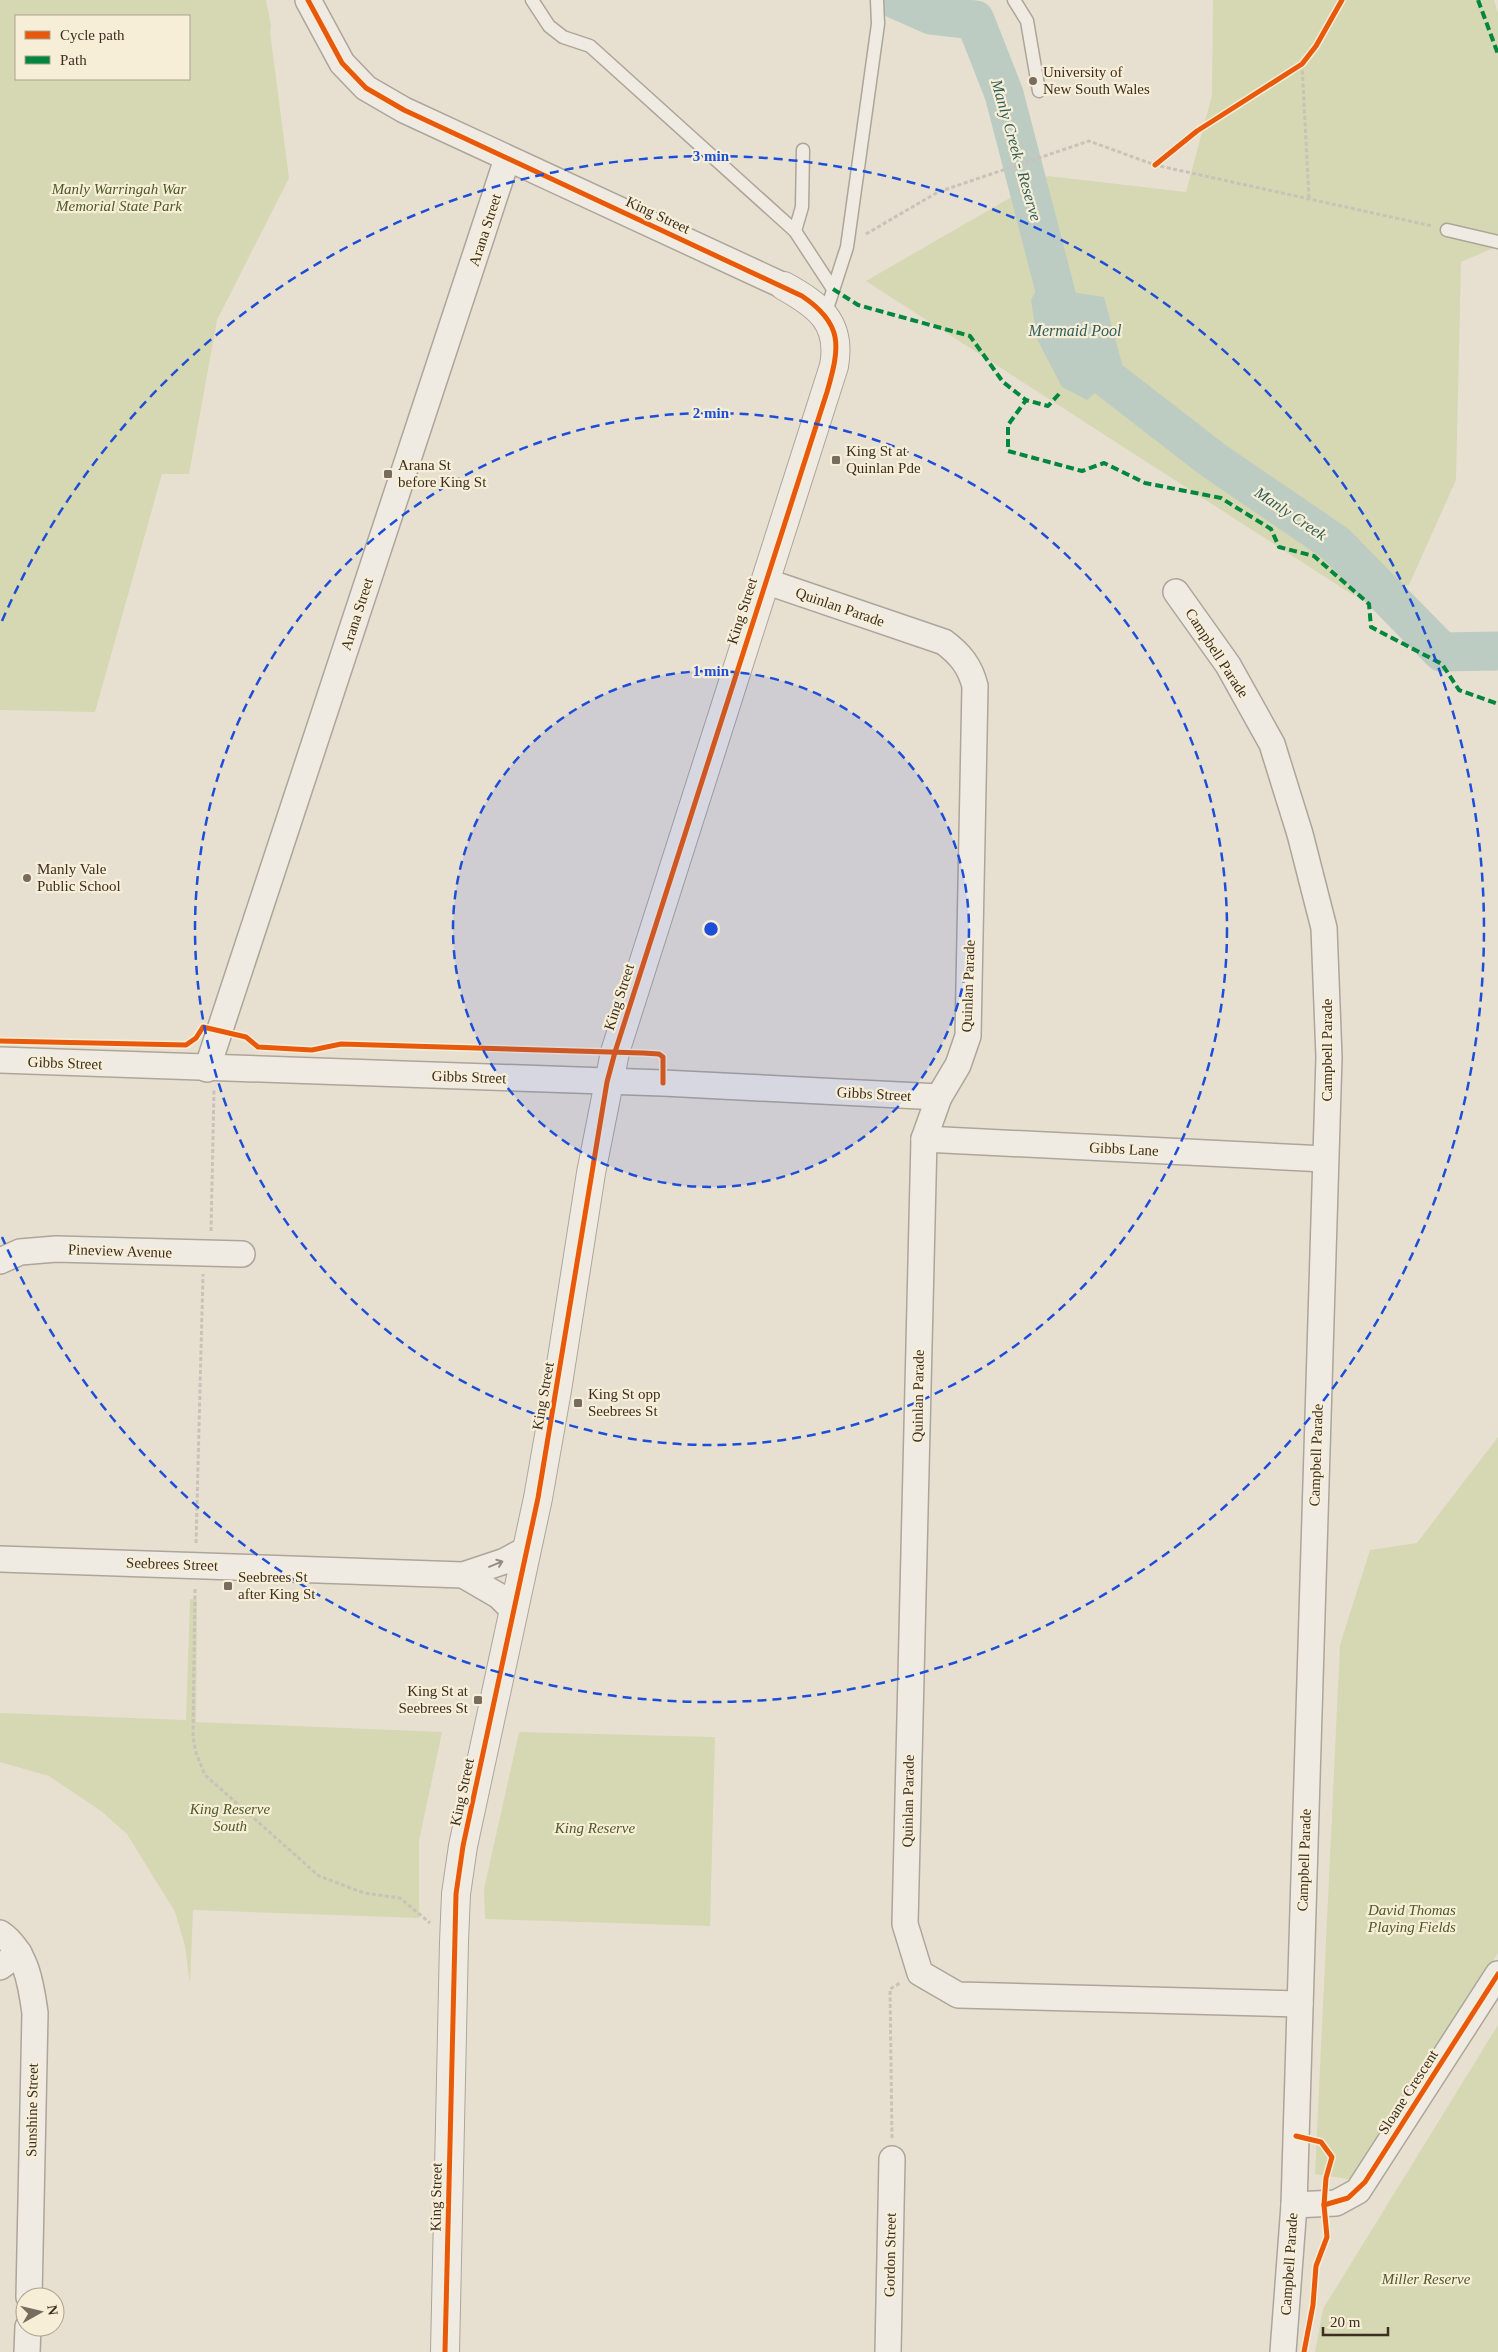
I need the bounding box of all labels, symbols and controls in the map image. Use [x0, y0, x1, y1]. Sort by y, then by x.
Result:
legend [15, 15, 190, 80]
text: Cycle path [60, 27, 125, 43]
text: Path [60, 52, 87, 68]
place label: University of New South Wales [1043, 64, 1150, 97]
marker: University of New South Wales [1027, 75, 1039, 87]
water label: Manly Creek - Reserve [987, 76, 1045, 223]
text: 3 min [693, 148, 730, 164]
park label: Manly Warringah War Memorial State Park [51, 181, 187, 214]
street label: Arana Street [466, 191, 505, 268]
street label: King Street [623, 193, 693, 237]
water label: Mermaid Pool [1028, 322, 1122, 339]
text: 2 min [693, 405, 730, 421]
place label: King St at Quinlan Pde [846, 443, 921, 476]
marker: King St at Quinlan Pde [830, 454, 842, 466]
place label: Arana St before King St [398, 457, 487, 490]
marker: Arana St before King St [382, 468, 394, 480]
water label: Manly Creek [1250, 483, 1330, 545]
street label: Arana Street [338, 575, 377, 652]
street label: King Street [724, 575, 760, 646]
street label: Quinlan Parade [793, 584, 887, 630]
street label: Campbell Parade [1182, 605, 1252, 701]
text: 1 min [693, 663, 730, 679]
place label: Manly Vale Public School [37, 861, 121, 894]
marker: Manly Vale Public School [21, 872, 33, 884]
centre of rings [702, 920, 720, 938]
street label: Quinlan Parade [958, 939, 978, 1033]
street label: King Street [601, 961, 637, 1032]
street label: Campbell Parade [1319, 998, 1335, 1101]
street label: Gibbs Street [27, 1054, 103, 1072]
street label: Gibbs Street [431, 1068, 507, 1086]
street label: Gibbs Street [836, 1084, 912, 1104]
street label: Gibbs Lane [1089, 1139, 1159, 1159]
street label: Pineview Avenue [68, 1241, 173, 1261]
street label: Quinlan Parade [909, 1349, 927, 1443]
street label: King Street [529, 1360, 557, 1431]
place label: King St opp Seebrees St [588, 1386, 661, 1419]
marker: King St opp Seebrees St [572, 1397, 584, 1409]
street label: Campbell Parade [1306, 1403, 1326, 1507]
street label: Seebrees Street [126, 1554, 219, 1574]
one-way arrow [488, 1559, 503, 1569]
place label: Seebrees St after King St [238, 1569, 316, 1602]
marker: Seebrees St after King St [222, 1580, 234, 1592]
place label: King St at Seebrees St [398, 1683, 469, 1716]
marker: King St at Seebrees St [472, 1694, 484, 1706]
street label: Quinlan Parade [899, 1754, 917, 1848]
street label: King Street [447, 1756, 477, 1827]
park label: King Reserve South [189, 1801, 271, 1834]
street label: Campbell Parade [1294, 1808, 1314, 1912]
park label: King Reserve [554, 1820, 636, 1836]
park label: David Thomas Playing Fields [1367, 1902, 1456, 1935]
street label: Sloane Crescent [1375, 2046, 1442, 2137]
street label: Sunshine Street [23, 2062, 41, 2157]
street label: King Street [427, 2162, 445, 2232]
street label: Gordon Street [881, 2212, 899, 2297]
street label: Campbell Parade [1277, 2212, 1301, 2316]
park label: Miller Reserve [1381, 2271, 1471, 2287]
north arrow [15, 2287, 65, 2337]
text: N [44, 2304, 61, 2316]
scale bar [1323, 2304, 1388, 2336]
text: 20 m [1330, 2314, 1361, 2330]

